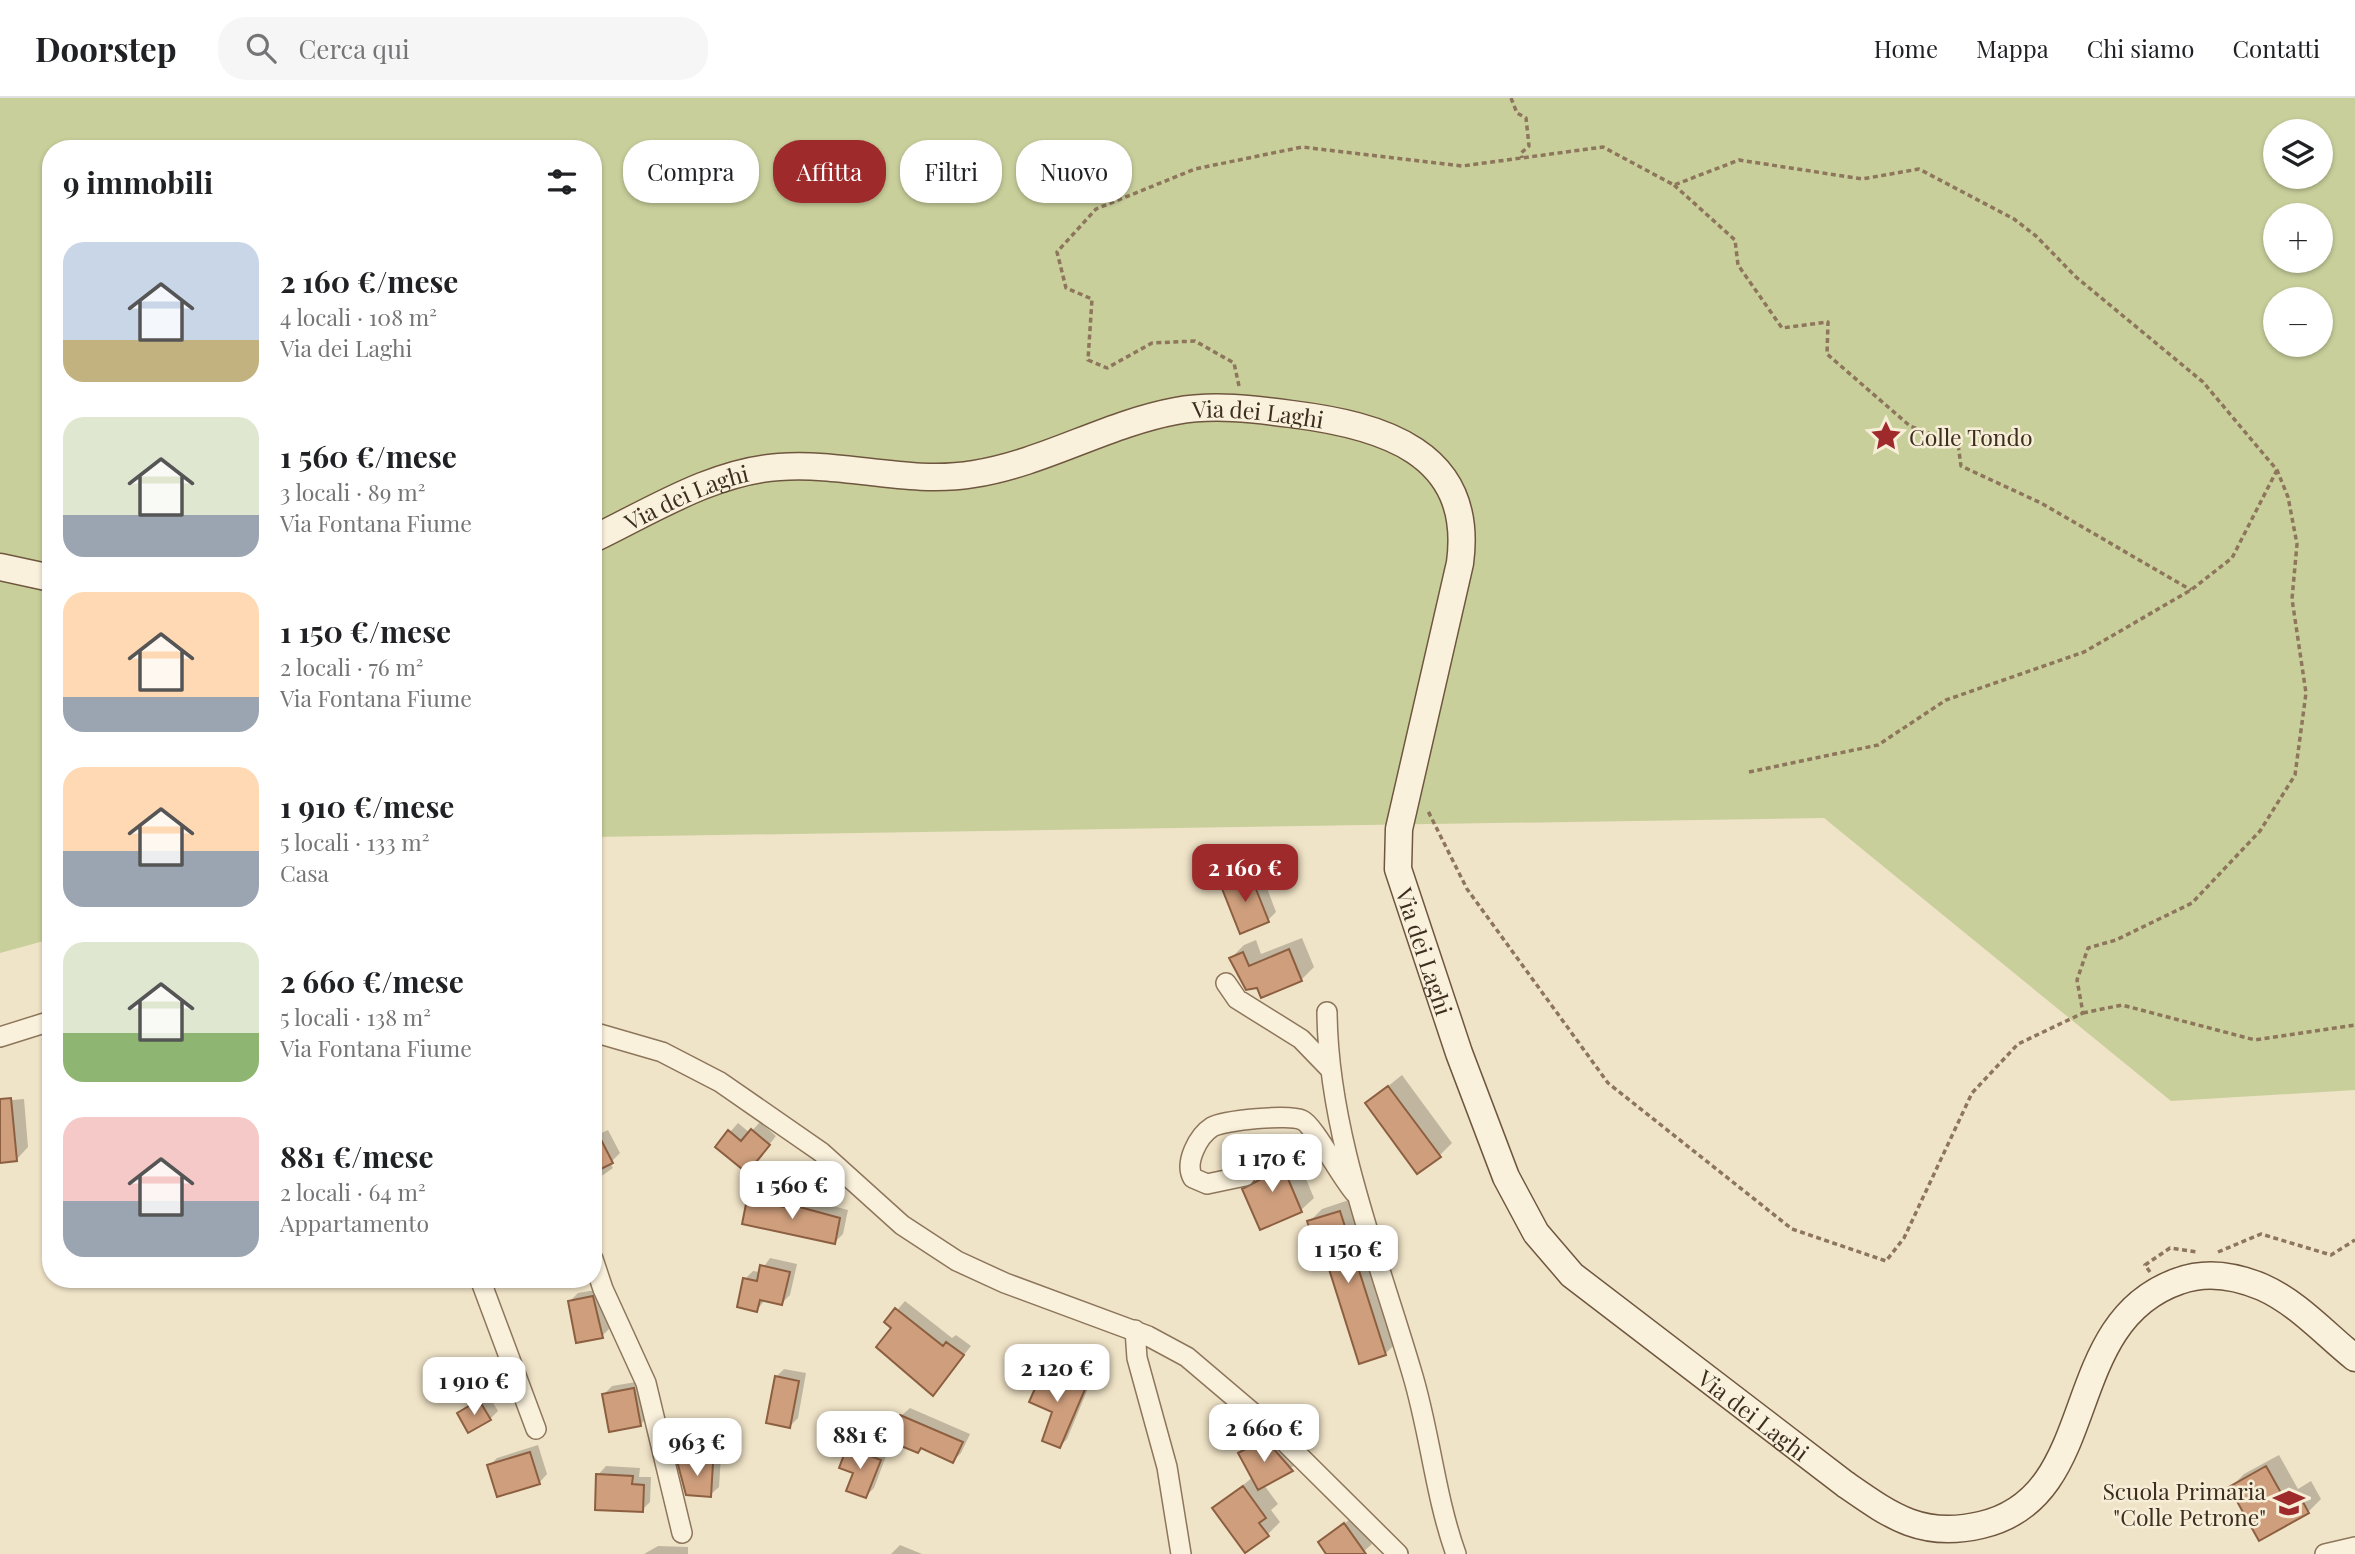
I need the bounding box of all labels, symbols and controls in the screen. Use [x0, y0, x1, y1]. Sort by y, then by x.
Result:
search box [218, 17, 708, 80]
text: Doorstep [35, 26, 176, 70]
icon: search [242, 29, 280, 67]
text: Cerca qui [298, 31, 410, 66]
text: Home [1874, 32, 1938, 64]
text: Mappa [1976, 32, 2049, 64]
text: Chi siamo [2087, 32, 2194, 64]
text: Contatti [2232, 32, 2320, 64]
map controls [2263, 119, 2333, 357]
button: layers [2263, 119, 2333, 189]
chip: Compra [623, 140, 759, 203]
chip: Affitta [773, 140, 886, 203]
chip: Filtri [900, 140, 1002, 203]
chip: Nuovo [1016, 140, 1132, 203]
text: 9 immobili [63, 162, 213, 202]
icon: filters [543, 163, 581, 201]
button: + [2263, 203, 2333, 273]
text: 2 160 €/mese [280, 261, 459, 301]
icon: home [119, 270, 203, 354]
button: − [2263, 287, 2333, 357]
text: 4 locali · 108 m² [280, 301, 437, 332]
text: Via dei Laghi [280, 332, 412, 363]
street label: Via dei Laghi [1190, 392, 1327, 434]
place icon: Colle Tondo [1869, 419, 1903, 453]
place label: Colle Tondo [1909, 421, 2033, 452]
text: 1 560 €/mese [280, 436, 457, 476]
icon: home [119, 445, 203, 529]
street label: Via dei Laghi [618, 456, 752, 537]
text: 3 locali · 89 m² [280, 476, 425, 507]
text: Via Fontana Fiume [280, 507, 472, 538]
text: 1 150 €/mese [280, 611, 451, 651]
icon: home [119, 620, 203, 704]
text: 2 locali · 76 m² [280, 651, 424, 682]
text: Via Fontana Fiume [280, 682, 472, 713]
text: 1 910 €/mese [280, 786, 454, 826]
icon: home [119, 795, 203, 879]
text: 5 locali · 133 m² [280, 826, 429, 857]
pin: 2 160 € [1180, 844, 1310, 904]
text: 2 160 € [1208, 851, 1282, 882]
text: Casa [280, 857, 329, 888]
street label: Via dei Laghi [1389, 883, 1461, 1019]
text: 2 660 €/mese [280, 961, 464, 1001]
icon: home [119, 970, 203, 1054]
text: 5 locali · 138 m² [280, 1001, 431, 1032]
text: Via Fontana Fiume [280, 1032, 472, 1063]
pin: 1 170 € [1207, 1134, 1337, 1194]
text: 881 €/mese [280, 1136, 434, 1176]
text: 1 170 € [1238, 1141, 1306, 1172]
icon: home [119, 1145, 203, 1229]
pin: 1 560 € [727, 1162, 857, 1221]
text: 1 560 € [756, 1168, 828, 1199]
text: 2 locali · 64 m² [280, 1176, 426, 1207]
text: Appartamento [280, 1207, 429, 1238]
pin: 1 150 € [1283, 1226, 1413, 1285]
text: 1 150 € [1314, 1232, 1382, 1263]
pin: 2 120 € [992, 1344, 1122, 1404]
text: 2 120 € [1021, 1351, 1093, 1382]
pin: 1 910 € [409, 1358, 539, 1417]
street label: Via dei Laghi [1691, 1361, 1816, 1467]
text: 1 910 € [439, 1364, 509, 1395]
pin: 2 660 € [1199, 1404, 1329, 1464]
text: 2 660 € [1225, 1411, 1303, 1442]
pin: 881 € [811, 1412, 909, 1471]
pin: 963 € [648, 1418, 746, 1478]
text: 881 € [833, 1418, 887, 1449]
text: 963 € [669, 1425, 725, 1456]
place label: Scuola Primaria "Colle Petrone" [2102, 1475, 2267, 1532]
school or university icon: Scuola Primaria "Colle Petrone" [2272, 1486, 2306, 1520]

